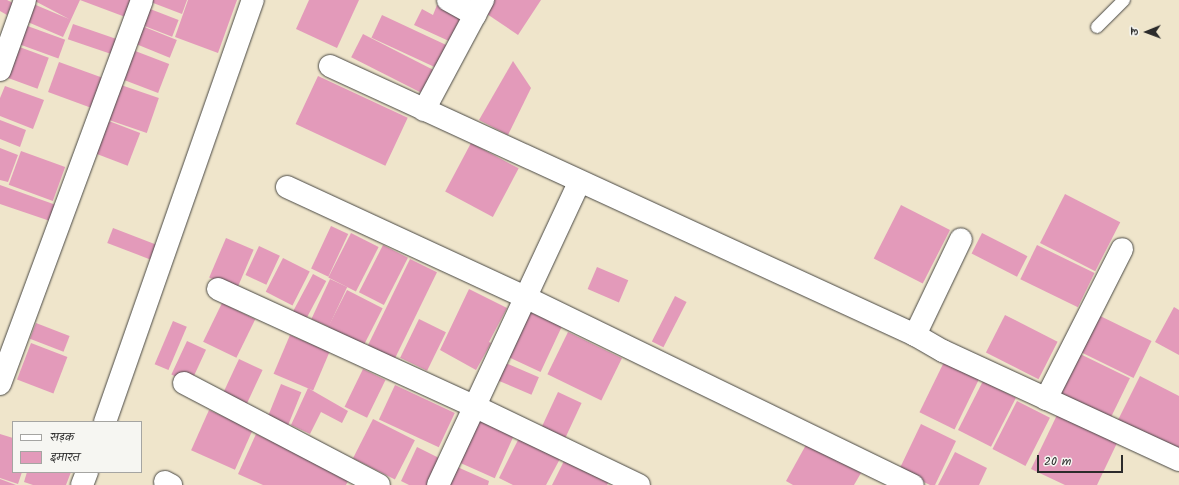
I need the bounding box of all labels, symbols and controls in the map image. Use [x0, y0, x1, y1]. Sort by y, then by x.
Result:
north arrow [1127, 12, 1167, 52]
text: उ [1126, 29, 1144, 36]
legend [12, 421, 142, 473]
text: सड़क [50, 428, 74, 447]
scale bar [1039, 447, 1125, 473]
text: इमारत [50, 448, 80, 467]
text: 20 m [1044, 452, 1071, 471]

